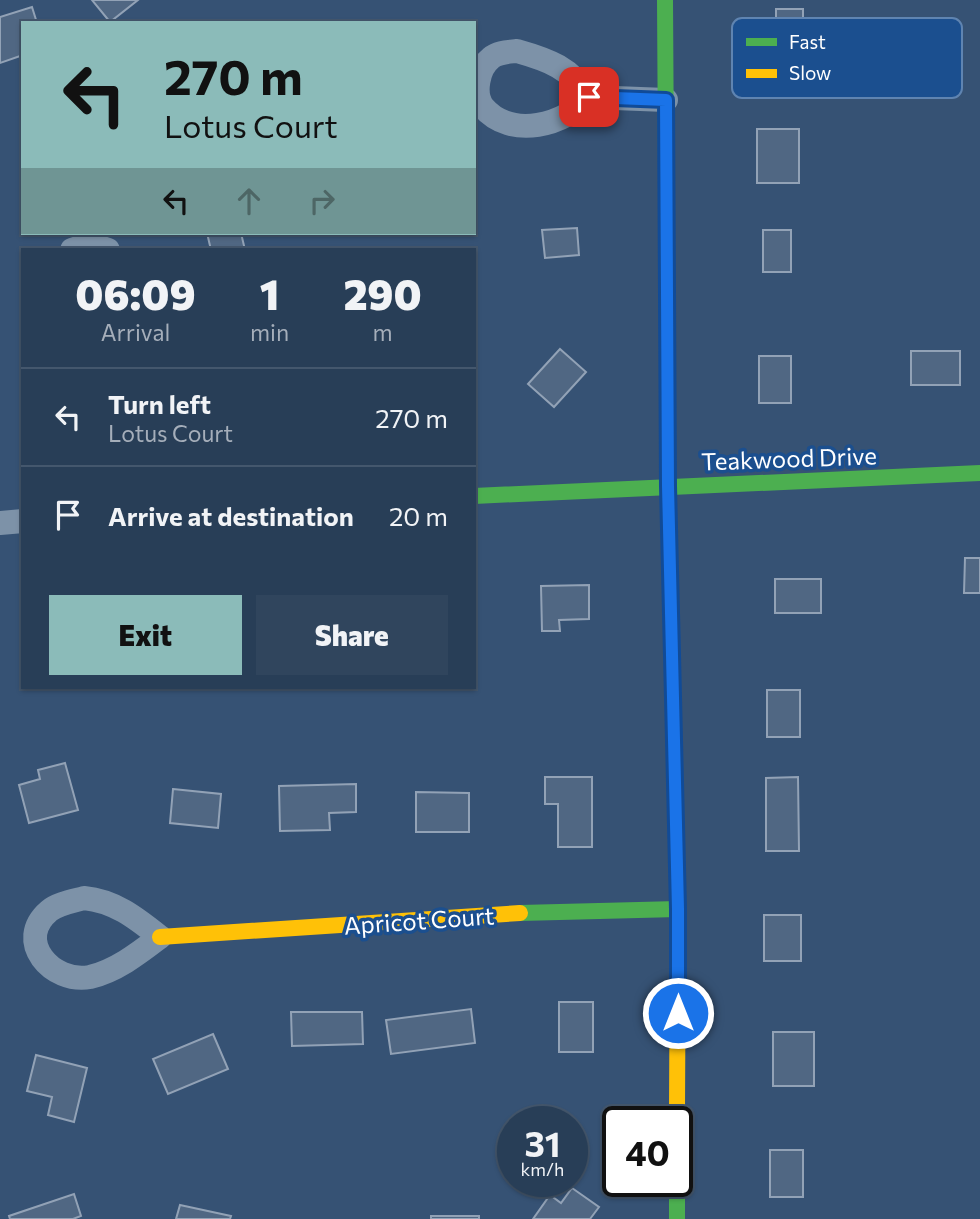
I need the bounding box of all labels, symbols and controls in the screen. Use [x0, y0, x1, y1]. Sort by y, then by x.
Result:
legend [732, 18, 962, 98]
text: Fast [789, 30, 826, 53]
text: 270 m [164, 45, 303, 105]
icon: left [49, 49, 140, 140]
text: Slow [789, 61, 831, 84]
pin [559, 67, 619, 127]
icon: arrive [570, 78, 608, 116]
text: Lotus Court [164, 105, 338, 145]
icon: left [157, 182, 195, 220]
icon: ahead [230, 182, 268, 220]
icon: right [303, 182, 341, 220]
text: 06:09 [75, 267, 196, 319]
text: 1 [260, 267, 279, 319]
text: 290 [343, 267, 422, 319]
text: Arrival [101, 318, 170, 346]
text: min [250, 318, 289, 346]
text: m [373, 318, 393, 346]
text: Turn left [108, 388, 211, 419]
icon: left [49, 398, 87, 436]
text: 270 m [375, 402, 448, 433]
text: Lotus Court [108, 419, 233, 447]
street label: Teakwood Drive [701, 440, 877, 476]
icon: arrive [49, 496, 87, 534]
text: Arrive at destination [108, 500, 354, 531]
text: 20 m [389, 500, 448, 531]
button: Exit [49, 595, 242, 675]
button: Share [256, 595, 448, 675]
street label: Apricot Court [343, 900, 495, 940]
position arrow [641, 976, 715, 1050]
speed limit sign: 40 [602, 1106, 693, 1197]
text: 31 [524, 1121, 561, 1164]
text: km/h [521, 1158, 564, 1180]

